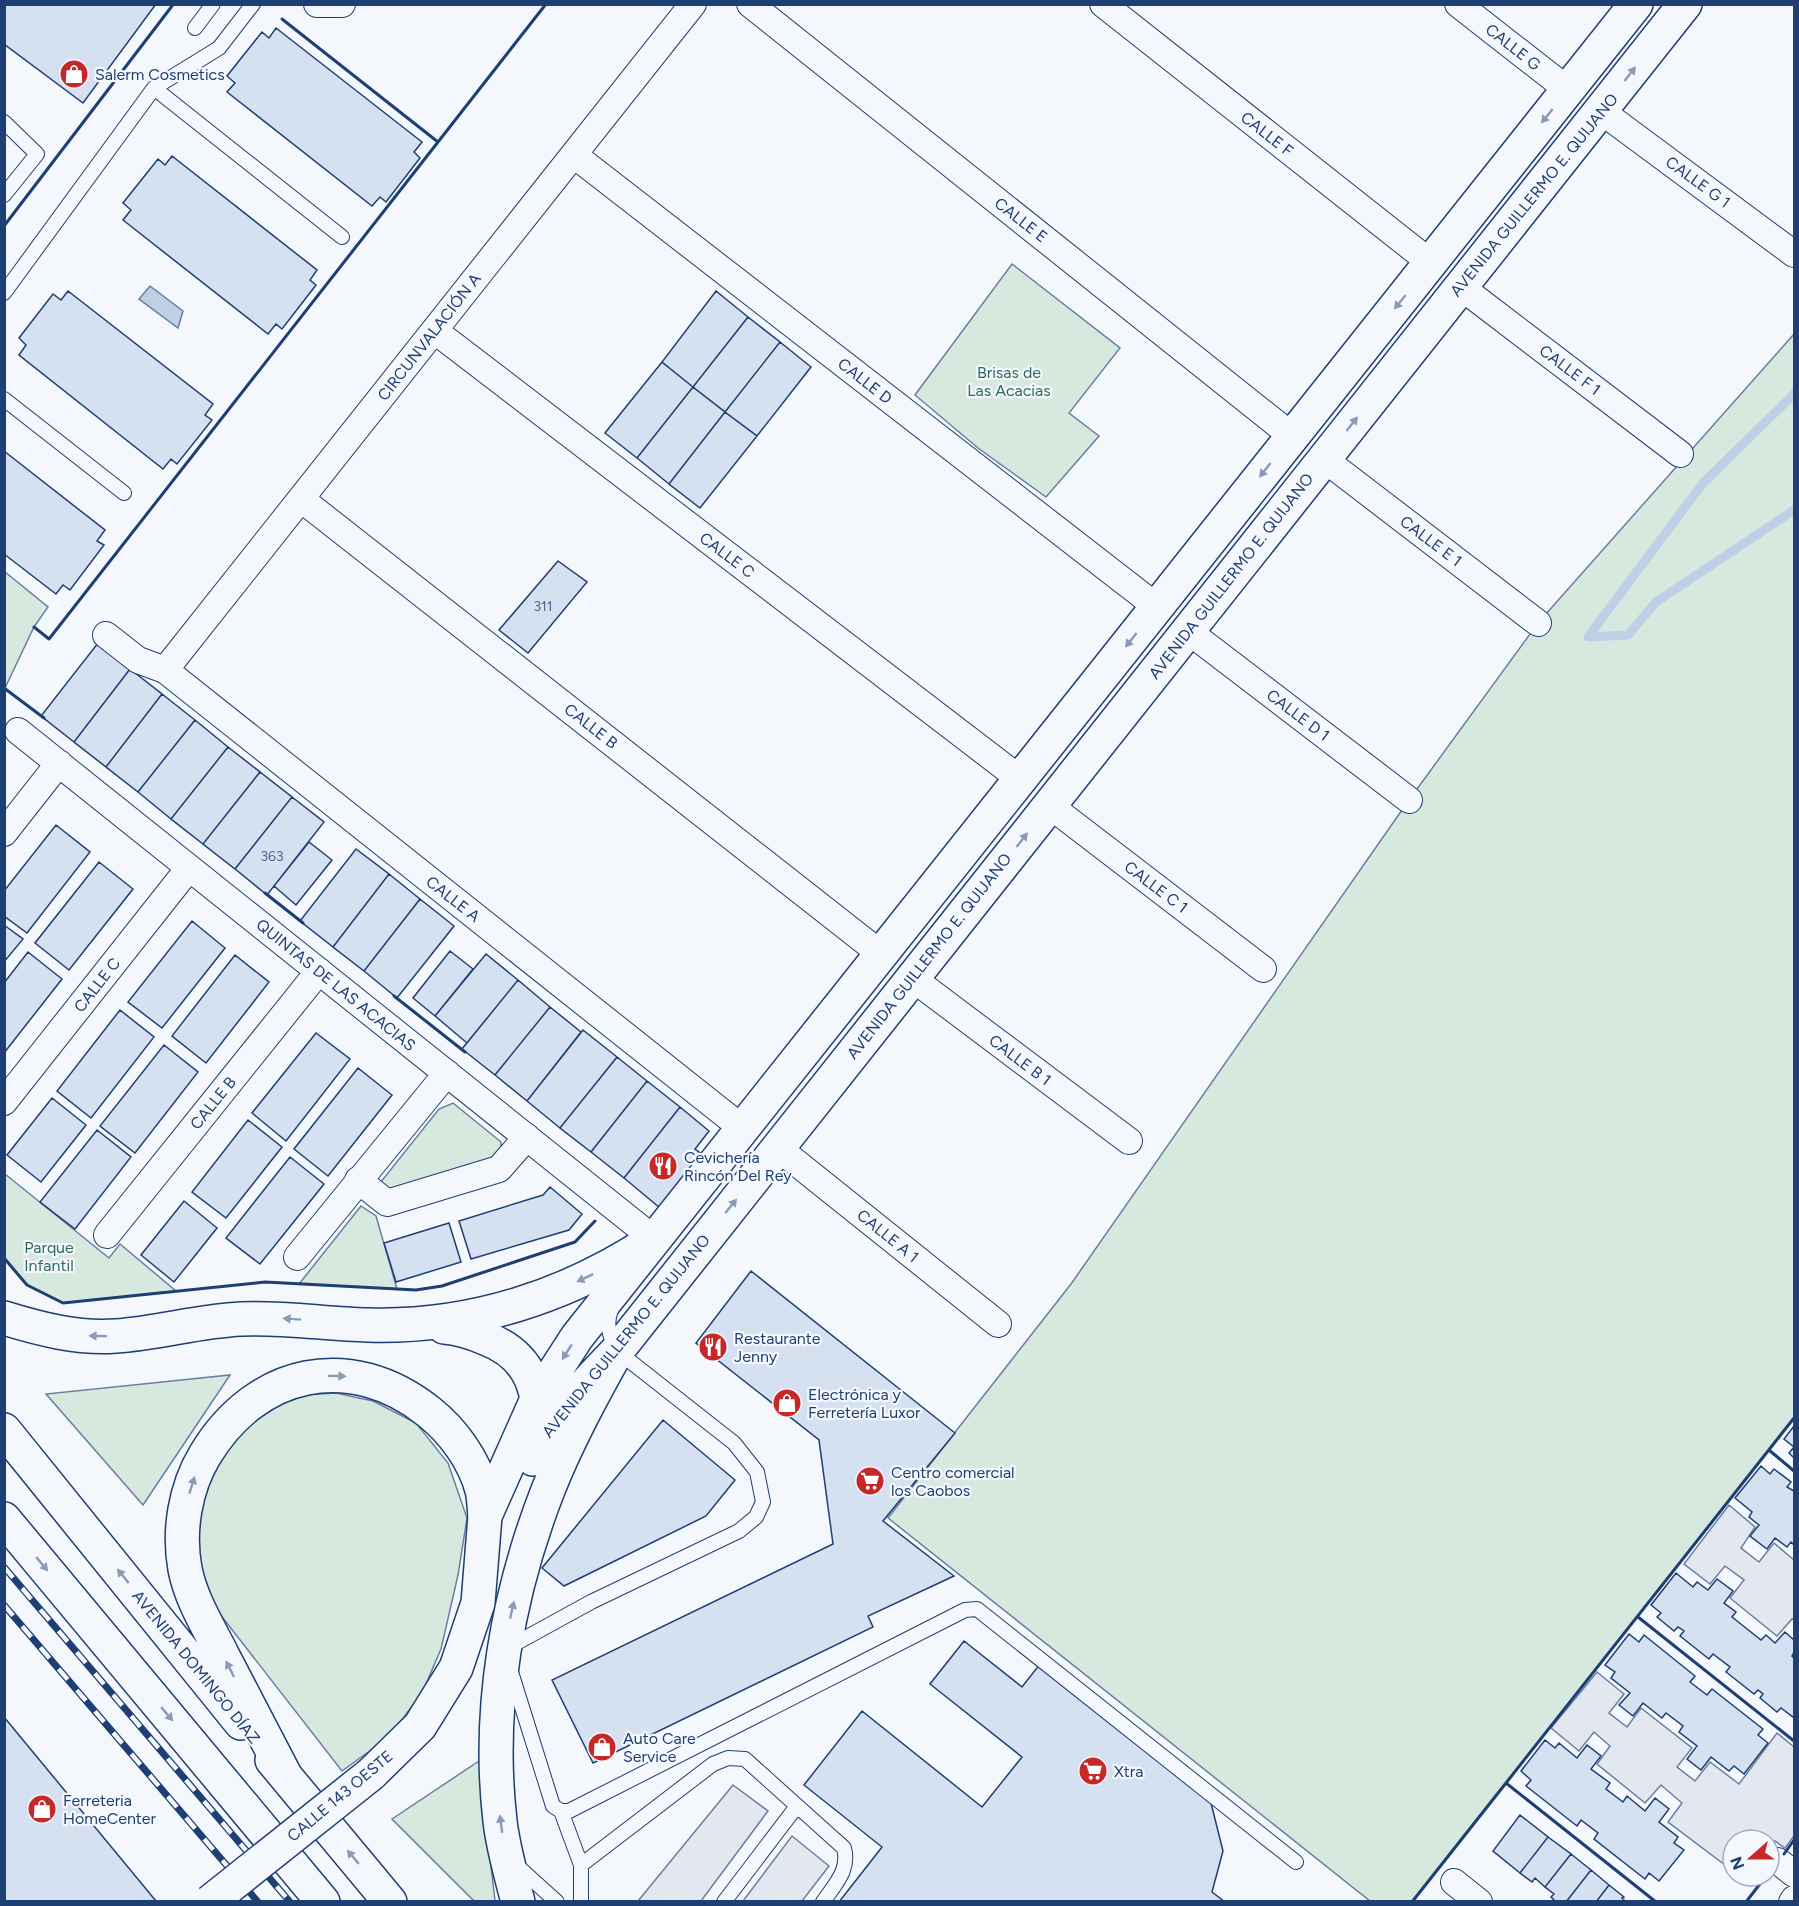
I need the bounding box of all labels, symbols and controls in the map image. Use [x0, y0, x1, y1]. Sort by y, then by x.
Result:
street label: CALLE G [1482, 20, 1544, 74]
shop icon: Salerm Cosmetics [58, 58, 90, 90]
place label: Salerm Cosmetics [95, 65, 225, 84]
one-way arrow [1624, 66, 1636, 81]
street label: AVENIDA GUILLERMO E. QUIJANO [1446, 90, 1622, 300]
street label: CALLE F [1237, 108, 1297, 160]
one-way arrow [1541, 108, 1554, 124]
street label: CALLE G 1 [1662, 152, 1734, 212]
street label: CALLE E [991, 193, 1051, 247]
street label: CIRCUNVALACIÓN A [373, 269, 485, 405]
one-way arrow [1394, 294, 1406, 309]
street label: CALLE F 1 [1536, 341, 1604, 399]
street label: CALLE D [834, 354, 896, 408]
park label: Brisas de Las Acacias [967, 363, 1051, 400]
one-way arrow [1346, 416, 1358, 431]
one-way arrow [1259, 463, 1271, 478]
street label: AVENIDA GUILLERMO E. QUIJANO [1145, 469, 1317, 683]
street label: CALLE E 1 [1396, 512, 1466, 570]
street label: CALLE C [696, 528, 758, 582]
house number: 311 [533, 598, 553, 615]
one-way arrow [1125, 632, 1137, 647]
street label: CALLE D 1 [1263, 685, 1333, 745]
street label: CALLE B [561, 699, 622, 753]
one-way arrow [1015, 832, 1028, 847]
house number: 363 [260, 848, 284, 865]
street label: AVENIDA GUILLERMO E. QUIJANO [843, 849, 1015, 1063]
street label: CALLE C 1 [1121, 857, 1191, 917]
street label: CALLE A [422, 872, 484, 926]
street label: QUINTAS DE LAS ACACIAS [253, 915, 420, 1055]
street label: CALLE C [70, 954, 124, 1016]
street label: CALLE B 1 [985, 1031, 1055, 1089]
street label: CALLE B [186, 1073, 240, 1133]
place label: Cevichería Rincón Del Rey [684, 1148, 792, 1185]
restaurant icon: Cevichería Rincón Del Rey [647, 1150, 679, 1182]
one-way arrow [725, 1198, 738, 1214]
street label: CALLE A 1 [853, 1205, 923, 1267]
street label: AVENIDA GUILLERMO E. QUIJANO [538, 1231, 714, 1441]
park label: Parque Infantil [24, 1238, 74, 1275]
one-way arrow [576, 1274, 593, 1283]
one-way arrow [283, 1315, 302, 1324]
place label: Restaurante Jenny [734, 1329, 821, 1366]
one-way arrow [89, 1331, 108, 1340]
restaurant icon: Restaurante Jenny [697, 1331, 729, 1363]
one-way arrow [562, 1344, 573, 1361]
one-way arrow [327, 1371, 346, 1381]
place label: Electrónica y Ferretería Luxor [808, 1385, 921, 1422]
shop icon: Electrónica y Ferretería Luxor [771, 1387, 803, 1419]
place label: Centro comercial los Caobos [891, 1463, 1015, 1500]
supermarket icon: Centro comercial los Caobos [854, 1465, 886, 1497]
one-way arrow [188, 1476, 197, 1494]
one-way arrow [35, 1556, 48, 1571]
one-way arrow [116, 1568, 129, 1584]
street label: AVENIDA DOMINGO DÍAZ [128, 1586, 264, 1748]
one-way arrow [508, 1600, 518, 1619]
one-way arrow [225, 1660, 235, 1677]
one-way arrow [160, 1706, 173, 1722]
place label: Auto Care Service [623, 1729, 696, 1766]
shop icon: Auto Care Service [586, 1731, 618, 1763]
street label: CALLE 143 OESTE [283, 1746, 397, 1846]
supermarket icon: Xtra [1077, 1755, 1109, 1787]
place label: Xtra [1114, 1762, 1143, 1781]
place label: Ferreteria HomeCenter [63, 1791, 157, 1828]
shop icon: Ferreteria HomeCenter [26, 1793, 58, 1825]
one-way arrow [496, 1814, 505, 1833]
north arrow [1721, 1828, 1781, 1888]
one-way arrow [346, 1849, 359, 1865]
text: N [1726, 1854, 1749, 1872]

